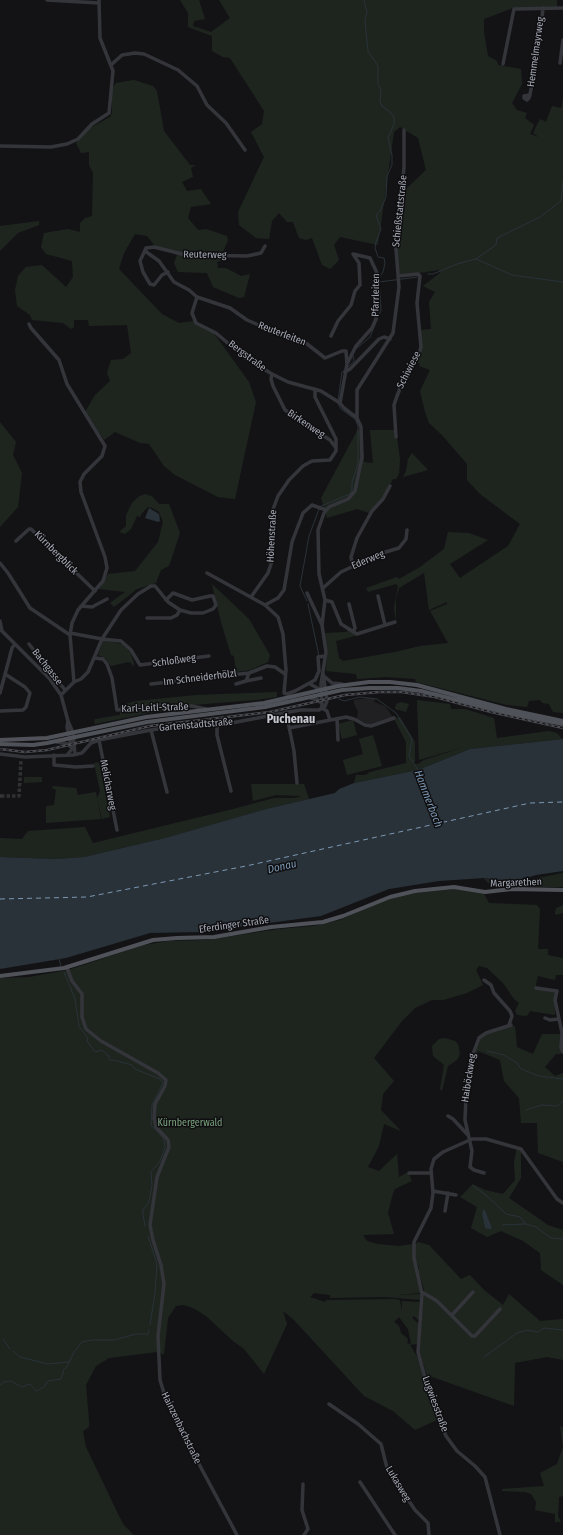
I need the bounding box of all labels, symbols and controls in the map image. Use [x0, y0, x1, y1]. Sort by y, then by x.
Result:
street label: Hemmelmayrweg [525, 16, 547, 88]
street label: Schießstattstraße [390, 175, 410, 247]
street label: Reuterweg [183, 249, 227, 261]
street label: Pfarrleiten [370, 273, 382, 317]
street label: Reuterleiten [256, 319, 308, 349]
street label: Bergstraße [226, 338, 268, 374]
street label: Schiwiese [395, 349, 423, 391]
street label: Birkenweg [285, 407, 327, 441]
street label: Höhenstraße [265, 509, 279, 563]
street label: Kürnbergblick [32, 529, 80, 577]
street label: Ederweg [350, 548, 386, 572]
street label: Bachgasse [29, 647, 65, 687]
street label: Schloßweg [151, 652, 197, 670]
street label: Im Schneiderhölzl [163, 668, 237, 688]
street label: Karl-Leitl-Straße [121, 701, 189, 715]
district label: Puchenau [267, 713, 315, 727]
street label: Gartenstadtstraße [158, 716, 234, 734]
street label: Melicharweg [97, 759, 119, 811]
water label: Hammerbach [411, 769, 445, 829]
water label: Donau [266, 857, 298, 877]
street label: Margarethen [490, 876, 542, 890]
street label: Eferdinger Straße [198, 914, 270, 936]
street label: Haiböckweg [459, 1053, 479, 1103]
park label: Kürnbergerwald [158, 1117, 222, 1129]
street label: Lugwiesstraße [419, 1375, 451, 1433]
street label: Hainzenbachstraße [158, 1390, 204, 1466]
street label: Lukasweg [383, 1464, 413, 1504]

